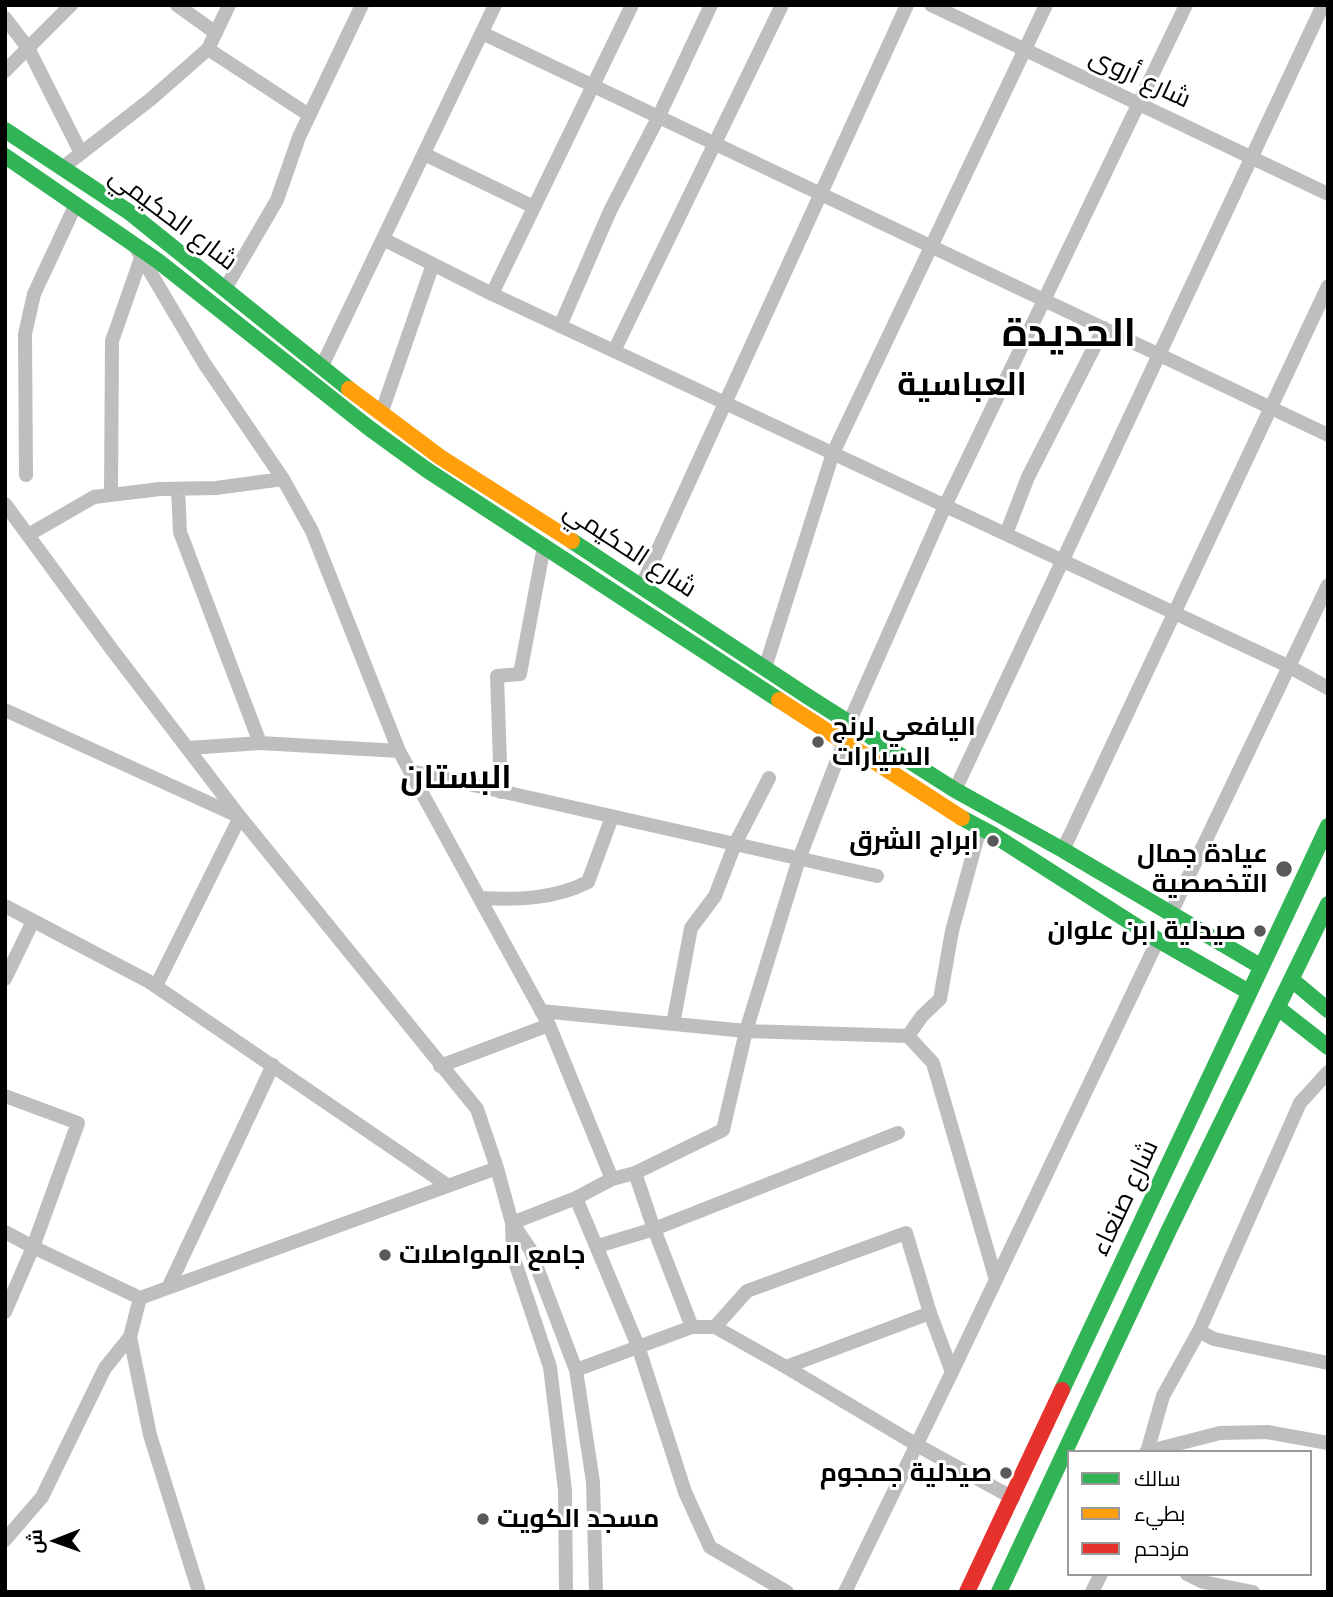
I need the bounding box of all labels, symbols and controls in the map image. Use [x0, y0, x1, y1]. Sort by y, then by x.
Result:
street label: شارع أروى [1084, 41, 1196, 115]
street label: شارع الحكيمي [103, 161, 243, 277]
district label: الحديدة [1002, 310, 1136, 358]
district label: العباسية [897, 365, 1027, 405]
street label: شارع الحكيمي [558, 495, 702, 605]
place label: اليافعي لرنج السيارات [832, 711, 976, 772]
marker: اليافعي لرنج السيارات [810, 734, 826, 750]
district label: البستان [400, 758, 512, 798]
place label: ابراج الشرق [849, 825, 979, 857]
marker: ابراج الشرق [985, 833, 1001, 849]
place label: عيادة جمال التخصصية [1137, 838, 1268, 900]
marker: عيادة جمال التخصصية [1274, 859, 1294, 879]
place label: صيدلية ابن علوان [1047, 915, 1246, 947]
marker: صيدلية ابن علوان [1252, 923, 1268, 939]
street label: شارع صنعاء [1085, 1135, 1165, 1261]
place label: جامع المواصلات [399, 1239, 586, 1271]
marker: جامع المواصلات [377, 1247, 393, 1263]
legend [1067, 1450, 1312, 1576]
place label: صيدلية جمجوم [820, 1457, 992, 1489]
marker: صيدلية جمجوم [998, 1465, 1014, 1481]
text: سالك [1134, 1465, 1181, 1491]
text: بطيء [1134, 1500, 1185, 1526]
place label: مسجد الكويت [497, 1503, 659, 1535]
north arrow [21, 1506, 91, 1576]
marker: مسجد الكويت [475, 1511, 491, 1527]
text: ش [23, 1529, 47, 1554]
text: مزدحم [1134, 1535, 1189, 1561]

